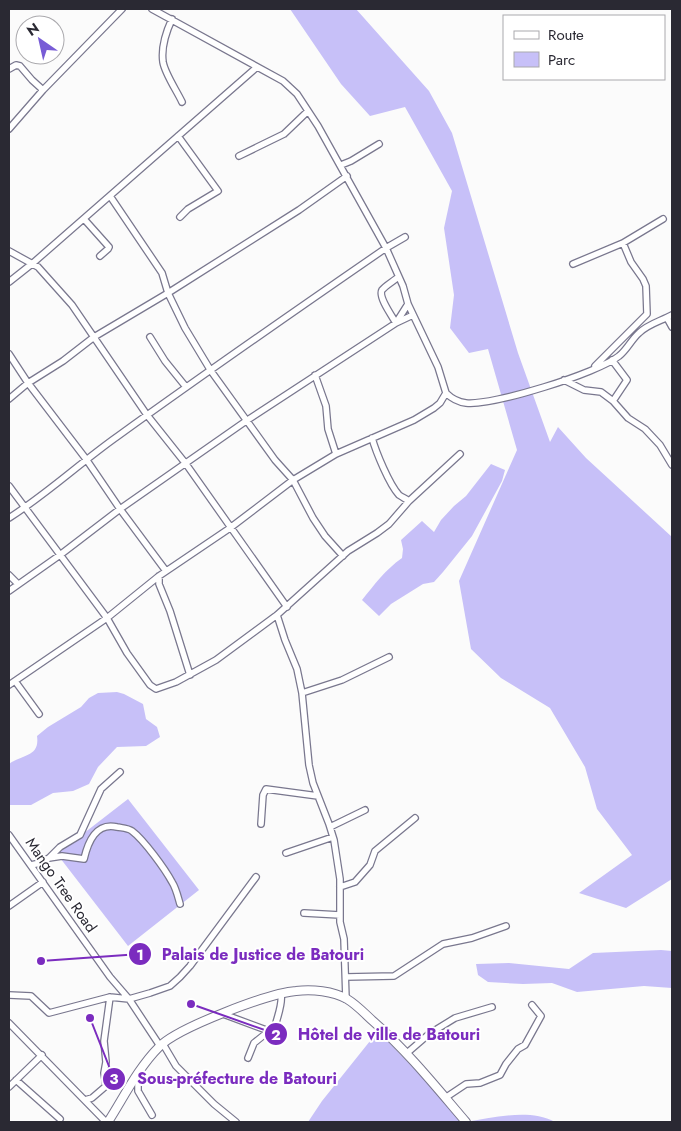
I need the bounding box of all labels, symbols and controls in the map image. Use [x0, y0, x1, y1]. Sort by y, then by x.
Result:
north arrow [15, 15, 65, 65]
legend [503, 15, 666, 80]
text: N [23, 18, 43, 41]
text: Route [548, 24, 584, 46]
text: Parc [548, 49, 575, 71]
street label: Mango Tree Road [20, 833, 102, 937]
callout: Palais de Justice de Batouri [127, 939, 375, 970]
text: Palais de Justice de Batouri [162, 943, 364, 966]
text: 1 [136, 944, 144, 966]
callout: Hôtel de ville de Batouri [263, 1019, 491, 1050]
text: Hôtel de ville de Batouri [298, 1023, 480, 1046]
text: 2 [271, 1024, 281, 1046]
callout: Sous-préfecture de Batouri [102, 1063, 347, 1094]
text: Sous-préfecture de Batouri [137, 1067, 337, 1090]
text: 3 [109, 1068, 119, 1090]

